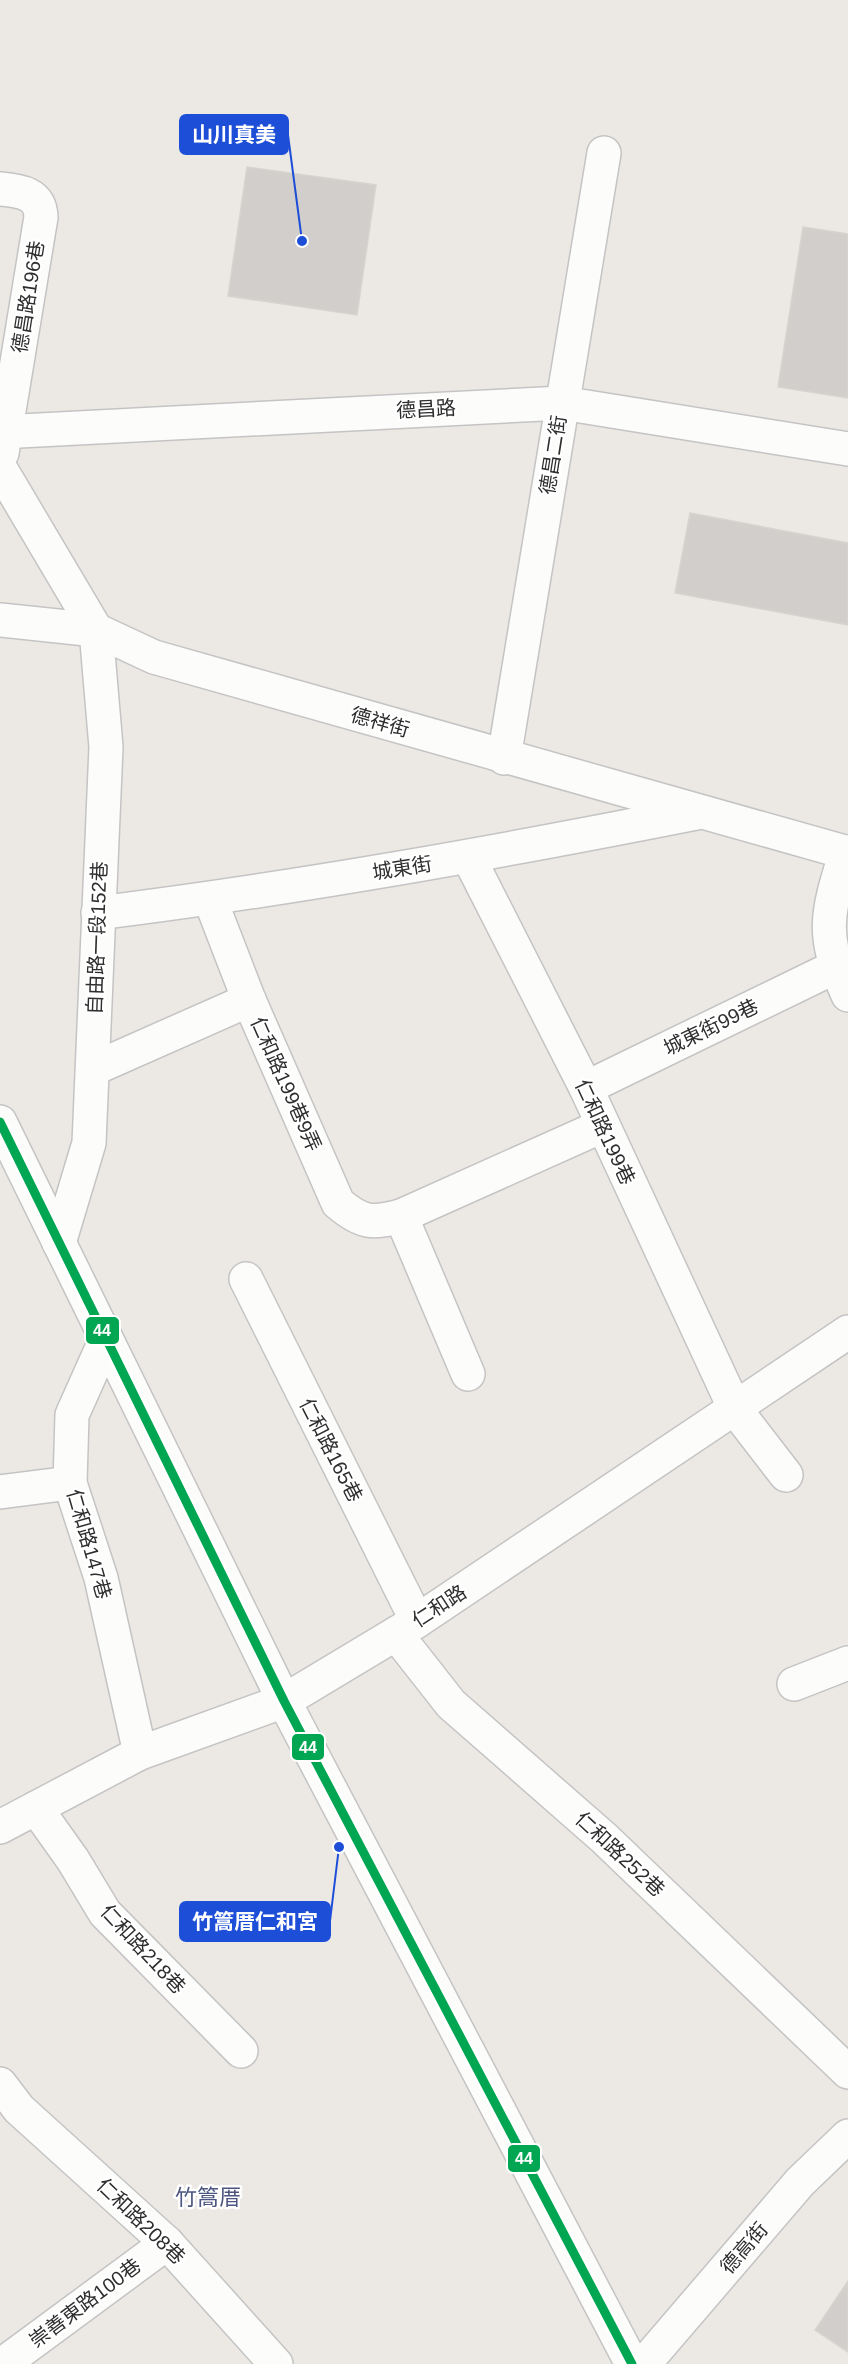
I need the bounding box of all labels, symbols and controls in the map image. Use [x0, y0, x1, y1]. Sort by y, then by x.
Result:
callout: 山川真美 [180, 115, 288, 154]
text: 山川真美 [192, 123, 276, 146]
street label: 德昌路196巷 [8, 239, 48, 355]
street label: 德昌路 [395, 396, 457, 422]
street label: 德昌二街 [536, 414, 570, 496]
street label: 德祥街 [348, 703, 412, 741]
street label: 城東街 [371, 852, 433, 884]
street label: 自由路一段152巷 [83, 861, 111, 1015]
street label: 城東街99巷 [660, 995, 762, 1059]
street label: 仁和路199巷9弄 [247, 1014, 325, 1154]
street label: 仁和路199巷 [571, 1076, 639, 1188]
line badge: 44 [85, 1316, 120, 1345]
text: 44 [93, 1322, 111, 1339]
street label: 仁和路165巷 [295, 1394, 367, 1506]
street label: 仁和路147巷 [63, 1486, 115, 1602]
street label: 仁和路 [408, 1580, 470, 1632]
line badge: 44 [291, 1733, 325, 1761]
text: 44 [299, 1739, 317, 1756]
street label: 仁和路252巷 [571, 1807, 669, 1901]
street label: 仁和路218巷 [96, 1900, 190, 1998]
callout: 竹篙厝仁和宮 [180, 1902, 330, 1941]
text: 竹篙厝仁和宮 [192, 1910, 318, 1933]
line badge: 44 [507, 2144, 541, 2173]
text: 44 [515, 2150, 533, 2167]
street label: 仁和路208巷 [93, 2174, 189, 2268]
district label: 竹篙厝 [175, 2185, 241, 2210]
street label: 德高街 [716, 2218, 772, 2278]
street label: 崇善東路100巷 [25, 2254, 145, 2352]

